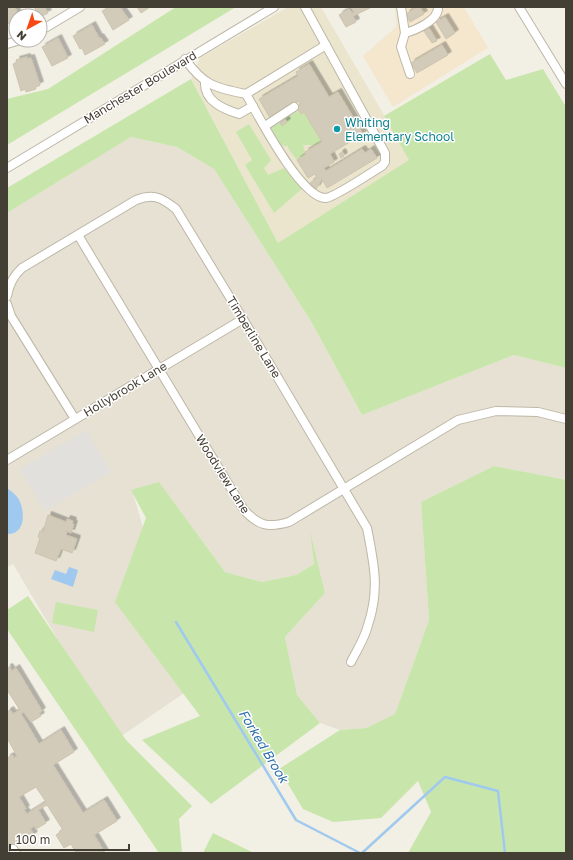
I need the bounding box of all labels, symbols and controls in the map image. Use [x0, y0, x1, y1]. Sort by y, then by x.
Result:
north arrow [8, 8, 48, 48]
text: N [14, 28, 29, 44]
street label: Manchester Boulevard [81, 47, 199, 127]
place label: Whiting Elementary School [345, 115, 454, 144]
marker: Whiting Elementary School [332, 124, 342, 134]
street label: Timberline Lane [224, 293, 284, 381]
street label: Hollybrook Lane [81, 358, 169, 420]
street label: Woodview Lane [193, 432, 253, 516]
water label: Forked Brook [236, 706, 293, 787]
scale bar [10, 826, 129, 852]
text: 100 m [16, 832, 50, 847]

